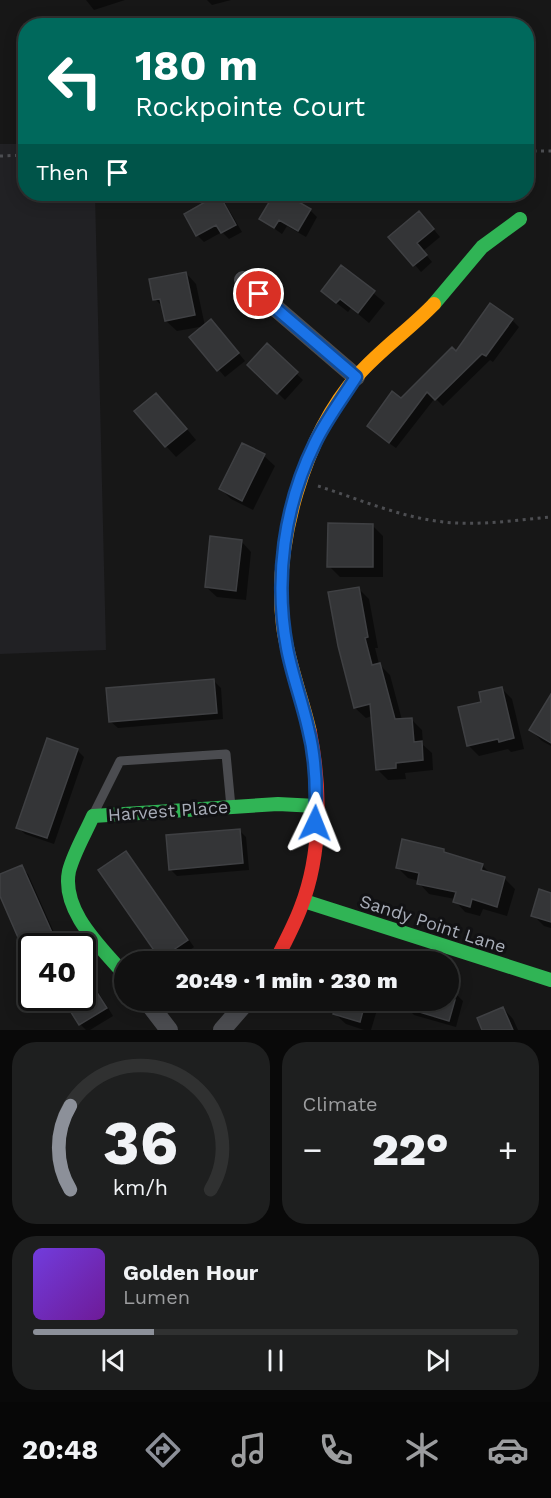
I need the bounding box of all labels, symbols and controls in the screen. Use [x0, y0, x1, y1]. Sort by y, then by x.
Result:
text: 180 m [135, 41, 258, 90]
icon: left [36, 42, 114, 120]
text: Rockpointe Court [135, 91, 365, 123]
icon: arrive [101, 156, 134, 189]
text: Then [36, 160, 89, 185]
pin [233, 268, 284, 319]
icon: arrive [242, 277, 275, 310]
position arrow [283, 791, 347, 855]
street label: Harvest Place [107, 796, 229, 825]
street label: Sandy Point Lane [357, 890, 509, 957]
speed limit sign: 40 [18, 933, 96, 1011]
text: 20:49 · 1 min · 230 m [175, 968, 398, 993]
text: Climate [303, 1092, 378, 1116]
text: 36 [103, 1106, 178, 1179]
text: 22° [372, 1123, 449, 1176]
text: − [303, 1130, 322, 1169]
text: + [498, 1130, 518, 1169]
text: km/h [113, 1175, 168, 1200]
text: Golden Hour [123, 1260, 258, 1285]
text: Lumen [123, 1285, 190, 1309]
icon: previous [97, 1344, 130, 1377]
icon: pause [259, 1344, 292, 1377]
icon: next [421, 1344, 454, 1377]
icon: directions [142, 1429, 184, 1471]
icon: music [228, 1429, 270, 1471]
icon: phone [315, 1429, 357, 1471]
icon: climate [401, 1429, 443, 1471]
icon: car [487, 1429, 529, 1471]
text: 20:48 [22, 1434, 98, 1466]

